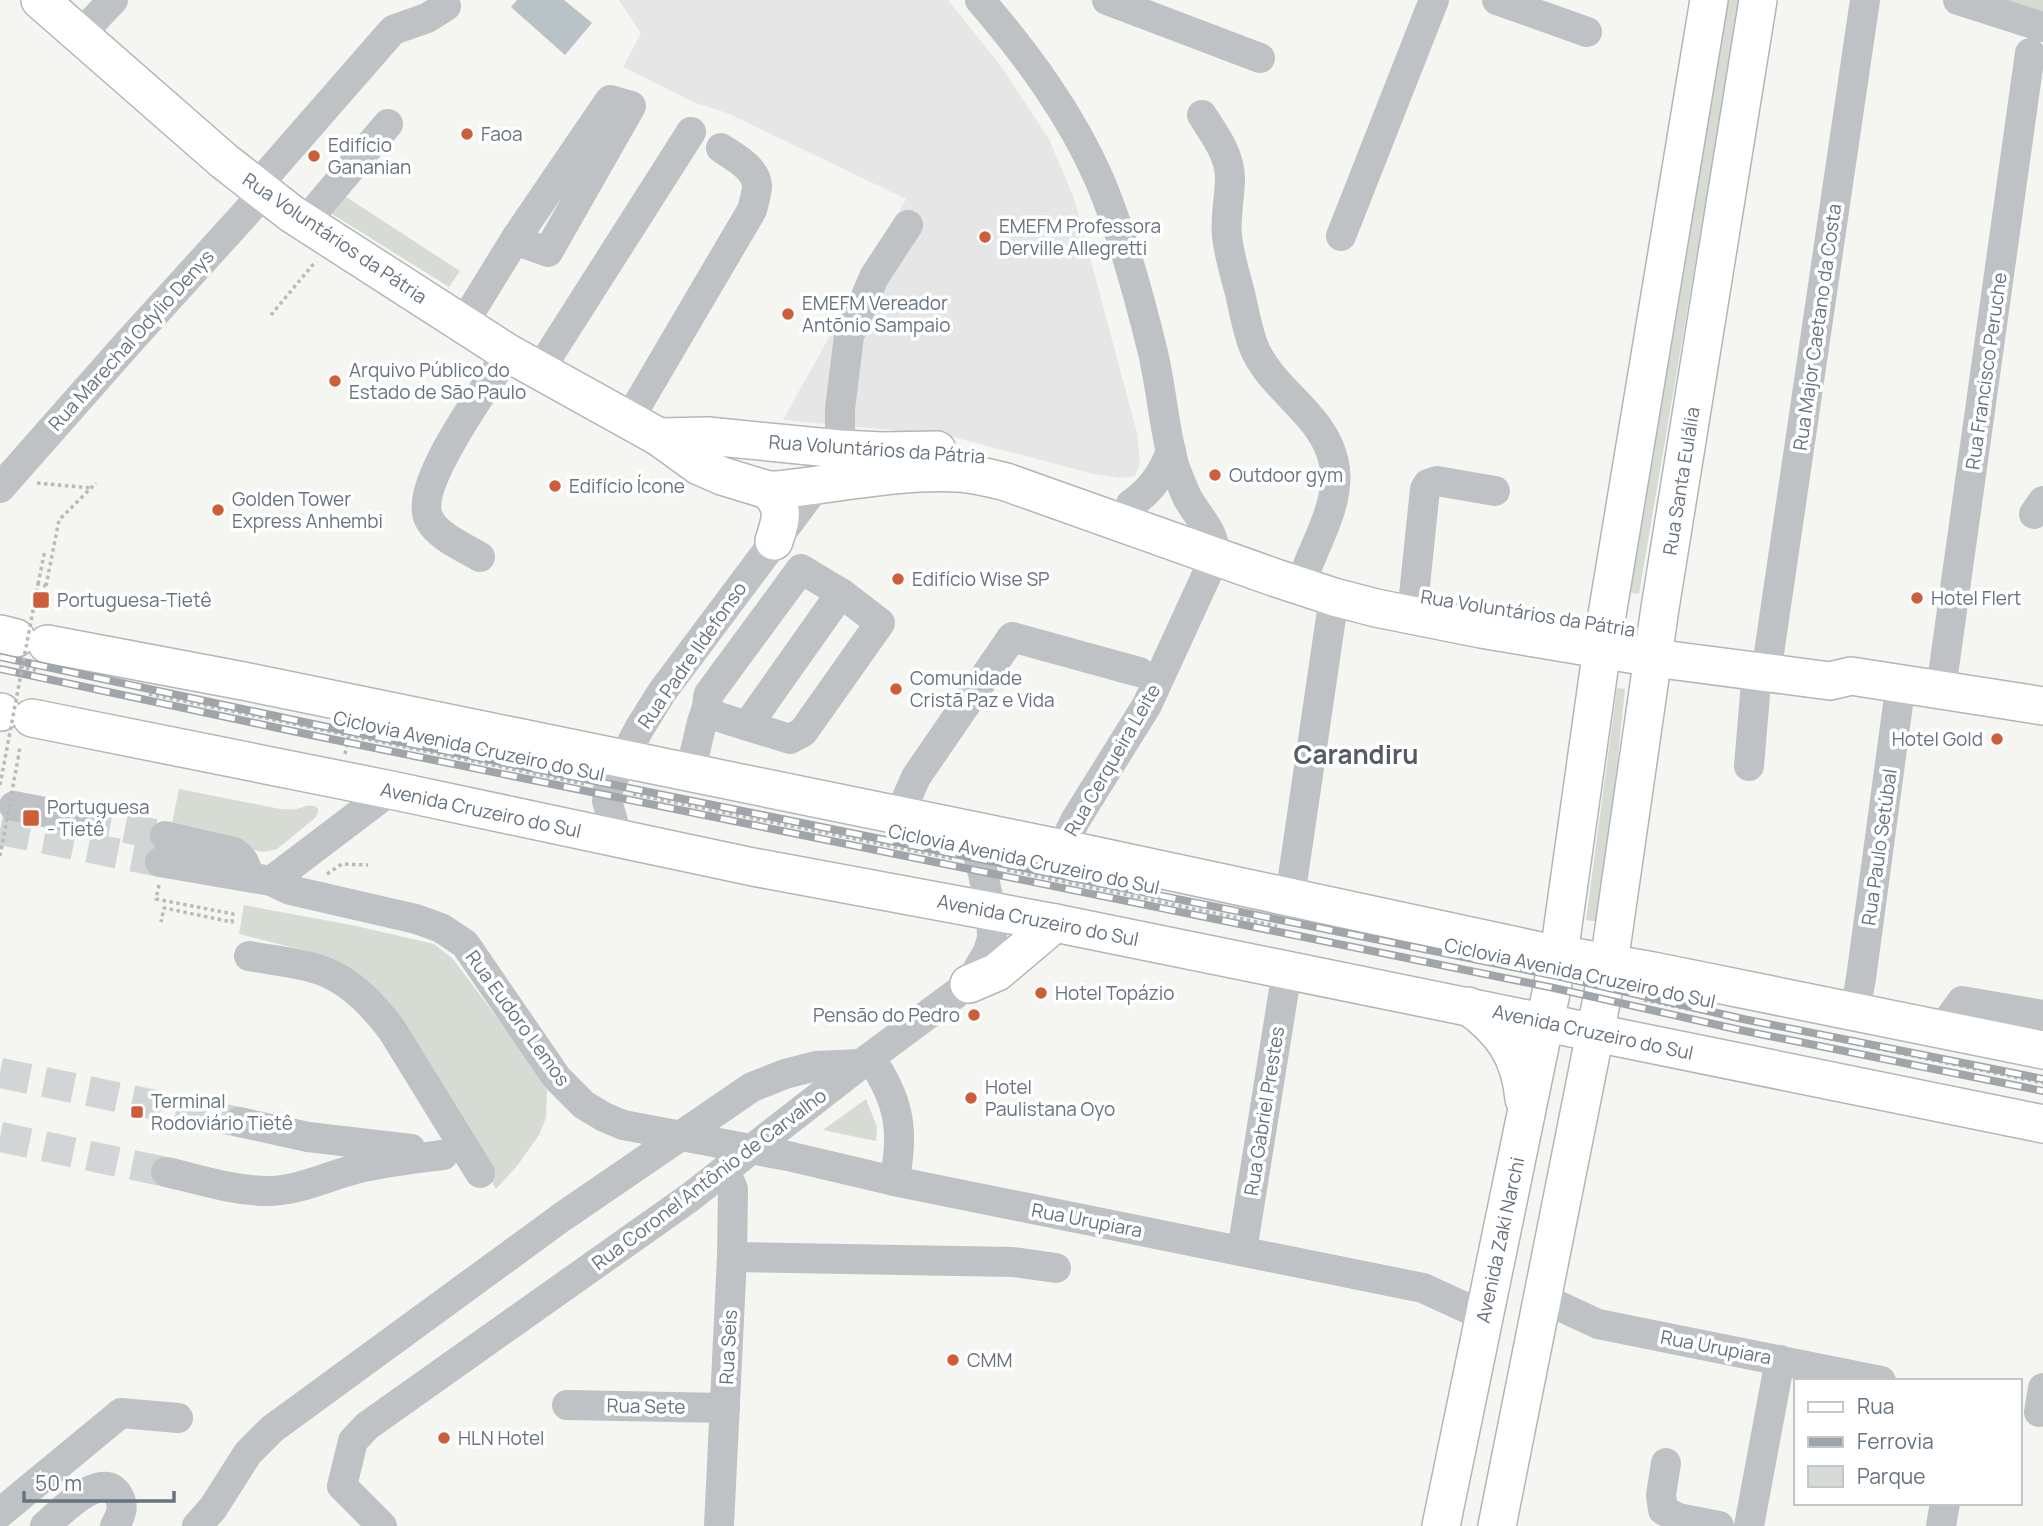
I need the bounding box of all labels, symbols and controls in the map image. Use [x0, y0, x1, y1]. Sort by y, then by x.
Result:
place label: Faoa [481, 121, 523, 147]
marker: Faoa [459, 126, 475, 142]
place label: Edifício Gananian [328, 132, 411, 180]
marker: Edifício Gananian [306, 148, 322, 164]
street label: Rua Voluntários da Pátria [238, 166, 432, 310]
street label: Rua Major Caetano da Costa [1787, 202, 1847, 452]
place label: EMEFM Professora Derville Allegretti [999, 213, 1161, 261]
marker: EMEFM Professora Derville Allegretti [977, 229, 993, 245]
street label: Rua Marechal Odylio Denys [42, 244, 220, 436]
street label: Rua Francisco Peruche [1959, 271, 2013, 471]
place label: EMEFM Vereador Antõnio Sampaio [802, 290, 950, 338]
marker: EMEFM Vereador Antõnio Sampaio [780, 306, 796, 322]
place label: Arquivo Público do Estado de São Paulo [349, 357, 526, 405]
marker: Arquivo Público do Estado de São Paulo [327, 373, 343, 389]
street label: Rua Santa Eulália [1656, 405, 1706, 557]
street label: Rua Voluntários da Pátria [768, 428, 986, 470]
place label: Outdoor gym [1229, 462, 1343, 488]
marker: Outdoor gym [1207, 467, 1223, 483]
place label: Edifício Ícone [569, 473, 685, 499]
marker: Edifício Ícone [547, 478, 563, 494]
place label: Golden Tower Express Anhembi [232, 486, 383, 534]
marker: Golden Tower Express Anhembi [210, 502, 226, 518]
place label: Edifício Wise SP [912, 566, 1050, 592]
marker: Edifício Wise SP [890, 571, 906, 587]
street label: Rua Padre Ildefonso [632, 577, 752, 733]
street label: Rua Voluntários da Pátria [1419, 583, 1637, 643]
place label: Hotel Flert [1931, 585, 2021, 611]
place label: Portuguesa-Tietê [57, 587, 212, 613]
marker: Portuguesa-Tietê [31, 590, 51, 610]
marker: Hotel Flert [1909, 590, 1925, 606]
place label: Comunidade Cristã Paz e Vida [910, 665, 1055, 713]
street label: Rua Cerqueira Leite [1058, 679, 1166, 841]
marker: Comunidade Cristã Paz e Vida [888, 681, 904, 697]
street label: Ciclovia Avenida Cruzeiro do Sul [331, 705, 607, 787]
place label: Hotel Gold [1892, 726, 1983, 752]
marker: Hotel Gold [1989, 731, 2005, 747]
district label: Carandiru [1293, 736, 1419, 772]
street label: Rua Paulo Setúbal [1855, 767, 1903, 927]
street label: Avenida Cruzeiro do Sul [378, 776, 584, 844]
place label: Portuguesa - Tietê [47, 794, 150, 842]
marker: Portuguesa - Tietê [21, 808, 41, 828]
street label: Ciclovia Avenida Cruzeiro do Sul [886, 818, 1162, 900]
street label: Avenida Cruzeiro do Sul [935, 888, 1141, 952]
street label: Ciclovia Avenida Cruzeiro do Sul [1442, 932, 1718, 1014]
street label: Rua Eudoro Lemos [460, 945, 576, 1091]
place label: Hotel Topázio [1055, 980, 1174, 1006]
marker: Hotel Topázio [1033, 985, 1049, 1001]
street label: Avenida Cruzeiro do Sul [1490, 998, 1696, 1066]
place label: Pensão do Pedro [813, 1002, 960, 1028]
marker: Pensão do Pedro [966, 1007, 982, 1023]
street label: Rua Gabriel Prestes [1238, 1025, 1290, 1197]
place label: Hotel Paulistana Oyo [985, 1074, 1115, 1122]
street label: Rua Coronel Antônio de Carvalho [586, 1082, 832, 1276]
place label: Terminal Rodoviário Tietê [151, 1088, 293, 1136]
marker: Hotel Paulistana Oyo [963, 1090, 979, 1106]
marker: Terminal Rodoviário Tietê [129, 1104, 145, 1120]
street label: Avenida Zaki Narchi [1470, 1155, 1530, 1325]
street label: Rua Urupiara [1029, 1197, 1145, 1243]
street label: Rua Seis [713, 1309, 743, 1385]
street label: Rua Urupiara [1658, 1324, 1774, 1370]
place label: CMM [967, 1347, 1013, 1373]
marker: CMM [945, 1352, 961, 1368]
legend [1794, 1379, 2022, 1505]
street label: Rua Sete [606, 1392, 686, 1420]
text: Rua [1857, 1392, 1894, 1420]
place label: HLN Hotel [458, 1425, 545, 1451]
text: Ferrovia [1857, 1427, 1934, 1455]
marker: HLN Hotel [436, 1430, 452, 1446]
scale bar [24, 1460, 175, 1504]
text: Parque [1857, 1462, 1926, 1490]
text: 50 m [35, 1469, 82, 1497]

